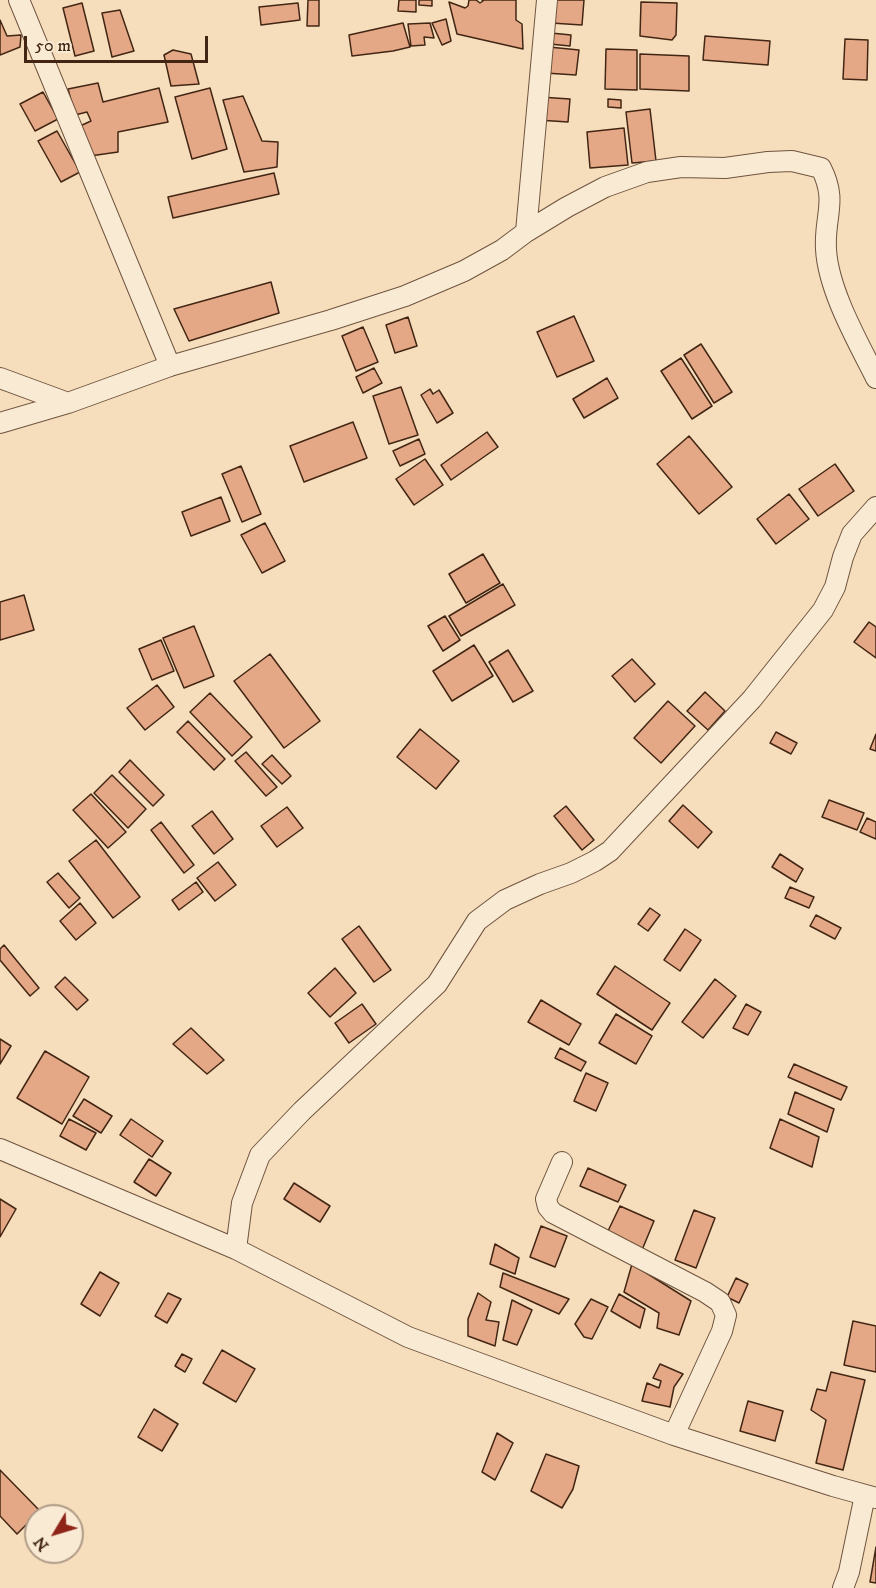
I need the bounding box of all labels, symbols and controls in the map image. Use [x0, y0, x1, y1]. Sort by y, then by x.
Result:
scale bar [27, 24, 212, 62]
text: 50 m [35, 35, 71, 57]
north arrow [24, 1504, 84, 1564]
text: N [29, 1533, 53, 1555]

